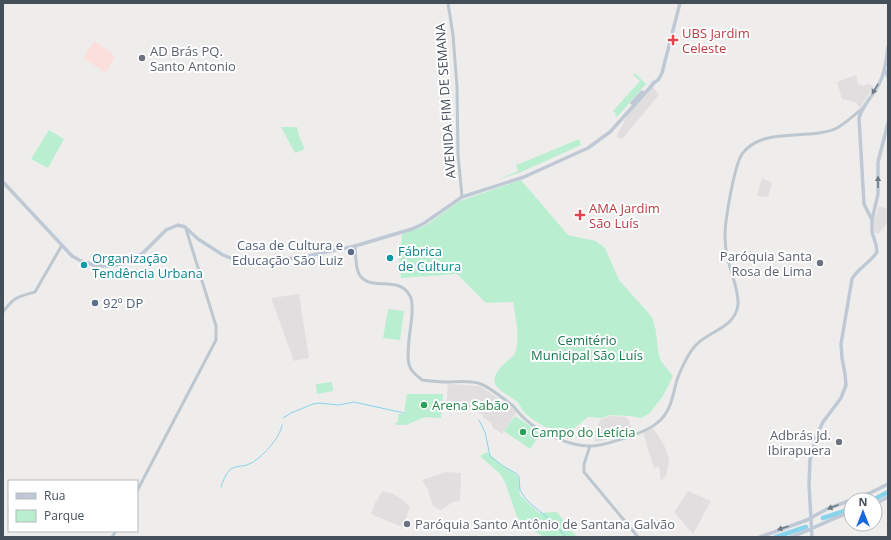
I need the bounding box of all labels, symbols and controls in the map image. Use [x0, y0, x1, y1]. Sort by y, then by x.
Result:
street label: AVENIDA FIM DE SEMANA [431, 22, 459, 179]
place label: UBS Jardim Celeste [682, 24, 750, 57]
marker: UBS Jardim Celeste [667, 34, 679, 46]
place label: AD Brás PQ. Santo Antonio [150, 42, 236, 75]
marker: AD Brás PQ. Santo Antonio [137, 53, 147, 63]
one-way arrow [872, 83, 879, 95]
one-way arrow [875, 175, 881, 188]
place label: AMA Jardim São Luís [589, 199, 660, 232]
marker: AMA Jardim São Luís [574, 209, 586, 221]
place label: Casa de Cultura e Educação São Luiz [232, 236, 343, 269]
place label: Fábrica de Cultura [398, 242, 461, 275]
marker: Casa de Cultura e Educação São Luiz [346, 247, 356, 257]
place label: Paróquia Santa Rosa de Lima [720, 247, 812, 280]
place label: Organização Tendência Urbana [92, 249, 203, 282]
marker: Fábrica de Cultura [385, 253, 395, 263]
marker: Paróquia Santa Rosa de Lima [815, 258, 825, 268]
marker: Organização Tendência Urbana [79, 260, 89, 270]
place label: 92º DP [103, 294, 144, 312]
marker: 92º DP [90, 298, 100, 308]
park label: Cemitério Municipal São Luís [531, 331, 643, 364]
place label: Arena Sabão [432, 396, 509, 414]
marker: Arena Sabão [419, 400, 429, 410]
place label: Campo do Letícia [531, 423, 635, 441]
place label: Adbrás Jd. Ibirapuera [768, 426, 831, 459]
marker: Campo do Letícia [518, 427, 528, 437]
marker: Adbrás Jd. Ibirapuera [834, 437, 844, 447]
legend [8, 480, 138, 532]
text: Rua [44, 487, 65, 504]
north arrow [843, 492, 883, 532]
text: N [859, 494, 867, 509]
one-way arrow [827, 505, 839, 511]
text: Parque [44, 507, 84, 524]
place label: Paróquia Santo Antônio de Santana Galvão [415, 515, 675, 533]
marker: Paróquia Santo Antônio de Santana Galvão [402, 519, 412, 529]
one-way arrow [777, 525, 789, 531]

